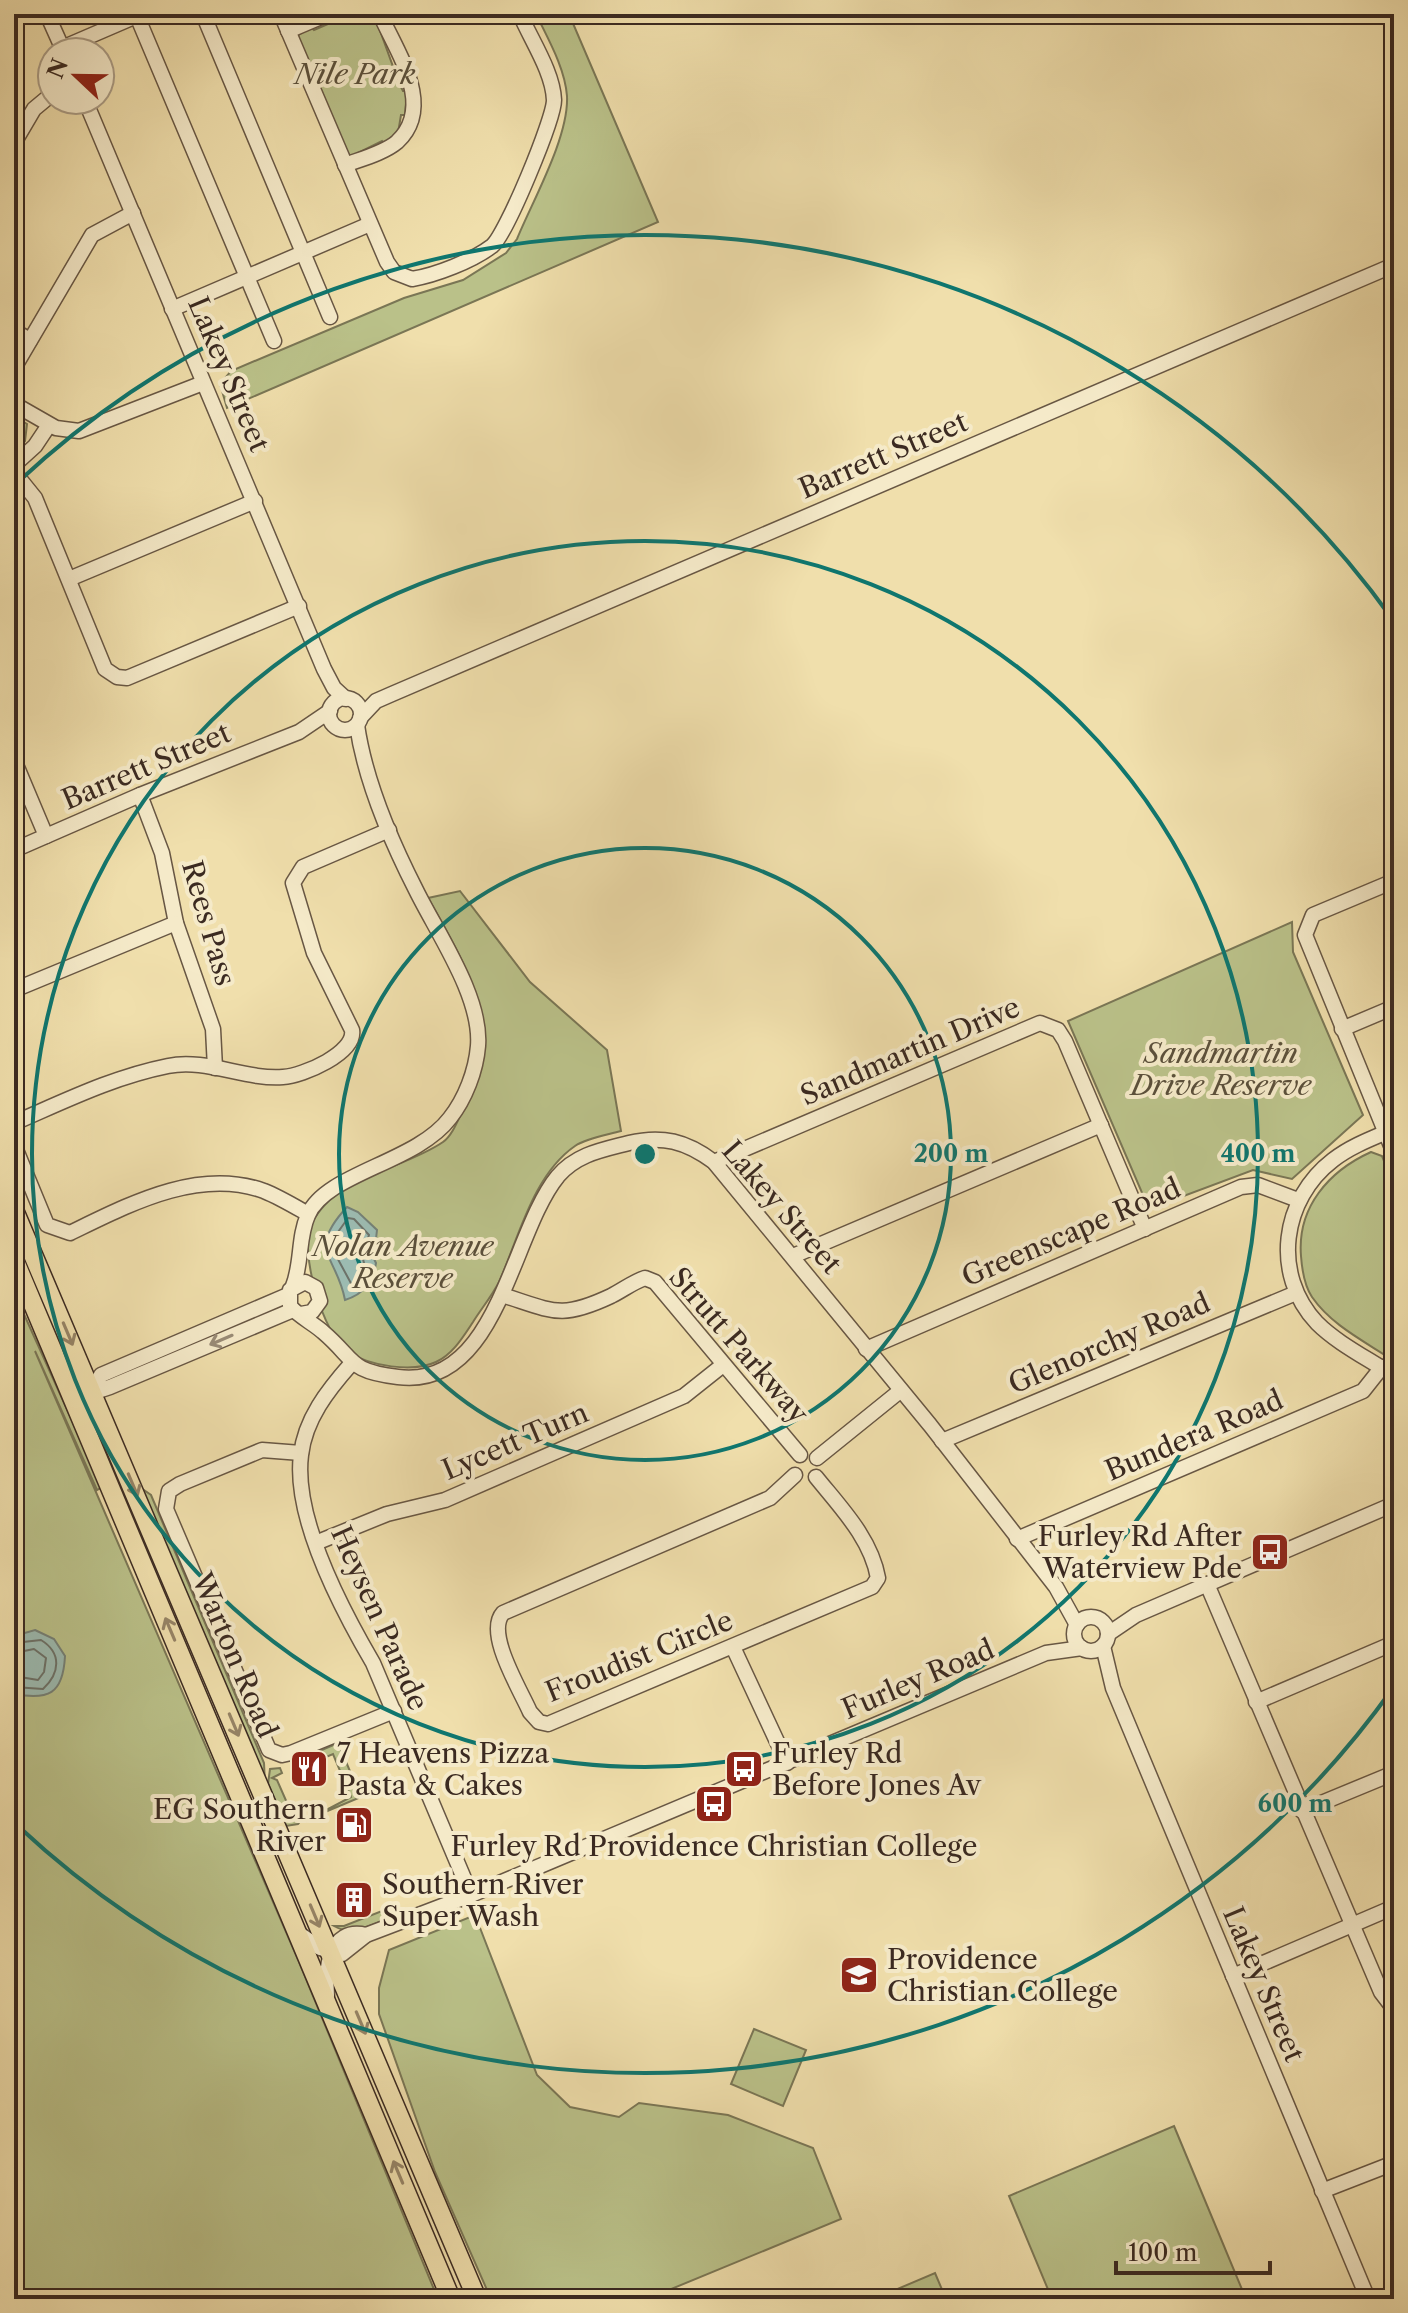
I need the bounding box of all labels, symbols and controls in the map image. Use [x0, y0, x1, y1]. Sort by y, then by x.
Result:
north arrow [36, 36, 116, 116]
text: N [42, 55, 74, 83]
park label: Nile Park [292, 57, 416, 91]
street label: Lakey Street [181, 291, 277, 457]
street label: Barrett Street [794, 404, 972, 506]
street label: Barrett Street [57, 715, 235, 817]
street label: Rees Pass [175, 857, 243, 989]
street label: Sandmartin Drive [795, 989, 1025, 1113]
park label: Sandmartin Drive Reserve [1129, 1036, 1313, 1102]
street label: Lakey Street [715, 1134, 849, 1280]
text: 200 m [914, 1139, 988, 1168]
text: 400 m [1221, 1139, 1295, 1168]
centre of rings [631, 1140, 659, 1168]
street label: Greenscape Road [957, 1171, 1185, 1293]
park label: Nolan Avenue Reserve [311, 1229, 495, 1295]
street label: Strutt Parkway [662, 1260, 816, 1430]
street label: Glenorchy Road [1003, 1285, 1215, 1401]
one-way arrow [61, 1321, 76, 1346]
one-way arrow [209, 1333, 234, 1348]
street label: Bundera Road [1100, 1382, 1288, 1488]
street label: Lycett Turn [437, 1395, 593, 1487]
one-way arrow [126, 1472, 141, 1497]
place label: Furley Rd After Waterview Pde [1038, 1519, 1242, 1585]
street label: Heysen Parade [324, 1520, 436, 1716]
bus stop icon: Furley Rd After Waterview Pde [1249, 1531, 1291, 1573]
street label: Warton Road [185, 1566, 285, 1743]
street label: Froudist Circle [540, 1603, 738, 1709]
one-way arrow [161, 1617, 176, 1642]
street label: Furley Road [837, 1632, 999, 1726]
one-way arrow [228, 1712, 242, 1737]
place label: 7 Heavens Pizza Pasta & Cakes [337, 1736, 549, 1802]
place label: Furley Rd Before Jones Av [772, 1736, 982, 1802]
restaurant icon: 7 Heavens Pizza Pasta & Cakes [288, 1748, 330, 1790]
bus stop icon: Furley Rd Before Jones Av [723, 1748, 765, 1790]
bus stop icon: Furley Rd Providence Christian College [693, 1783, 735, 1825]
text: 600 m [1258, 1789, 1332, 1818]
place label: EG Southern River [153, 1792, 326, 1858]
fuel station icon: EG Southern River [333, 1804, 375, 1846]
place label: Furley Rd Providence Christian College [451, 1829, 977, 1863]
place label: Southern River Super Wash [382, 1867, 584, 1933]
building icon: Southern River Super Wash [333, 1879, 375, 1921]
street label: Lakey Street [1216, 1901, 1312, 2067]
one-way arrow [309, 1903, 324, 1928]
place label: Providence Christian College [887, 1942, 1118, 2008]
school or university icon: Providence Christian College [838, 1954, 880, 1996]
one-way arrow [354, 2010, 369, 2035]
one-way arrow [389, 2160, 404, 2185]
scale bar [1116, 2225, 1270, 2275]
text: 100 m [1128, 2238, 1197, 2267]

